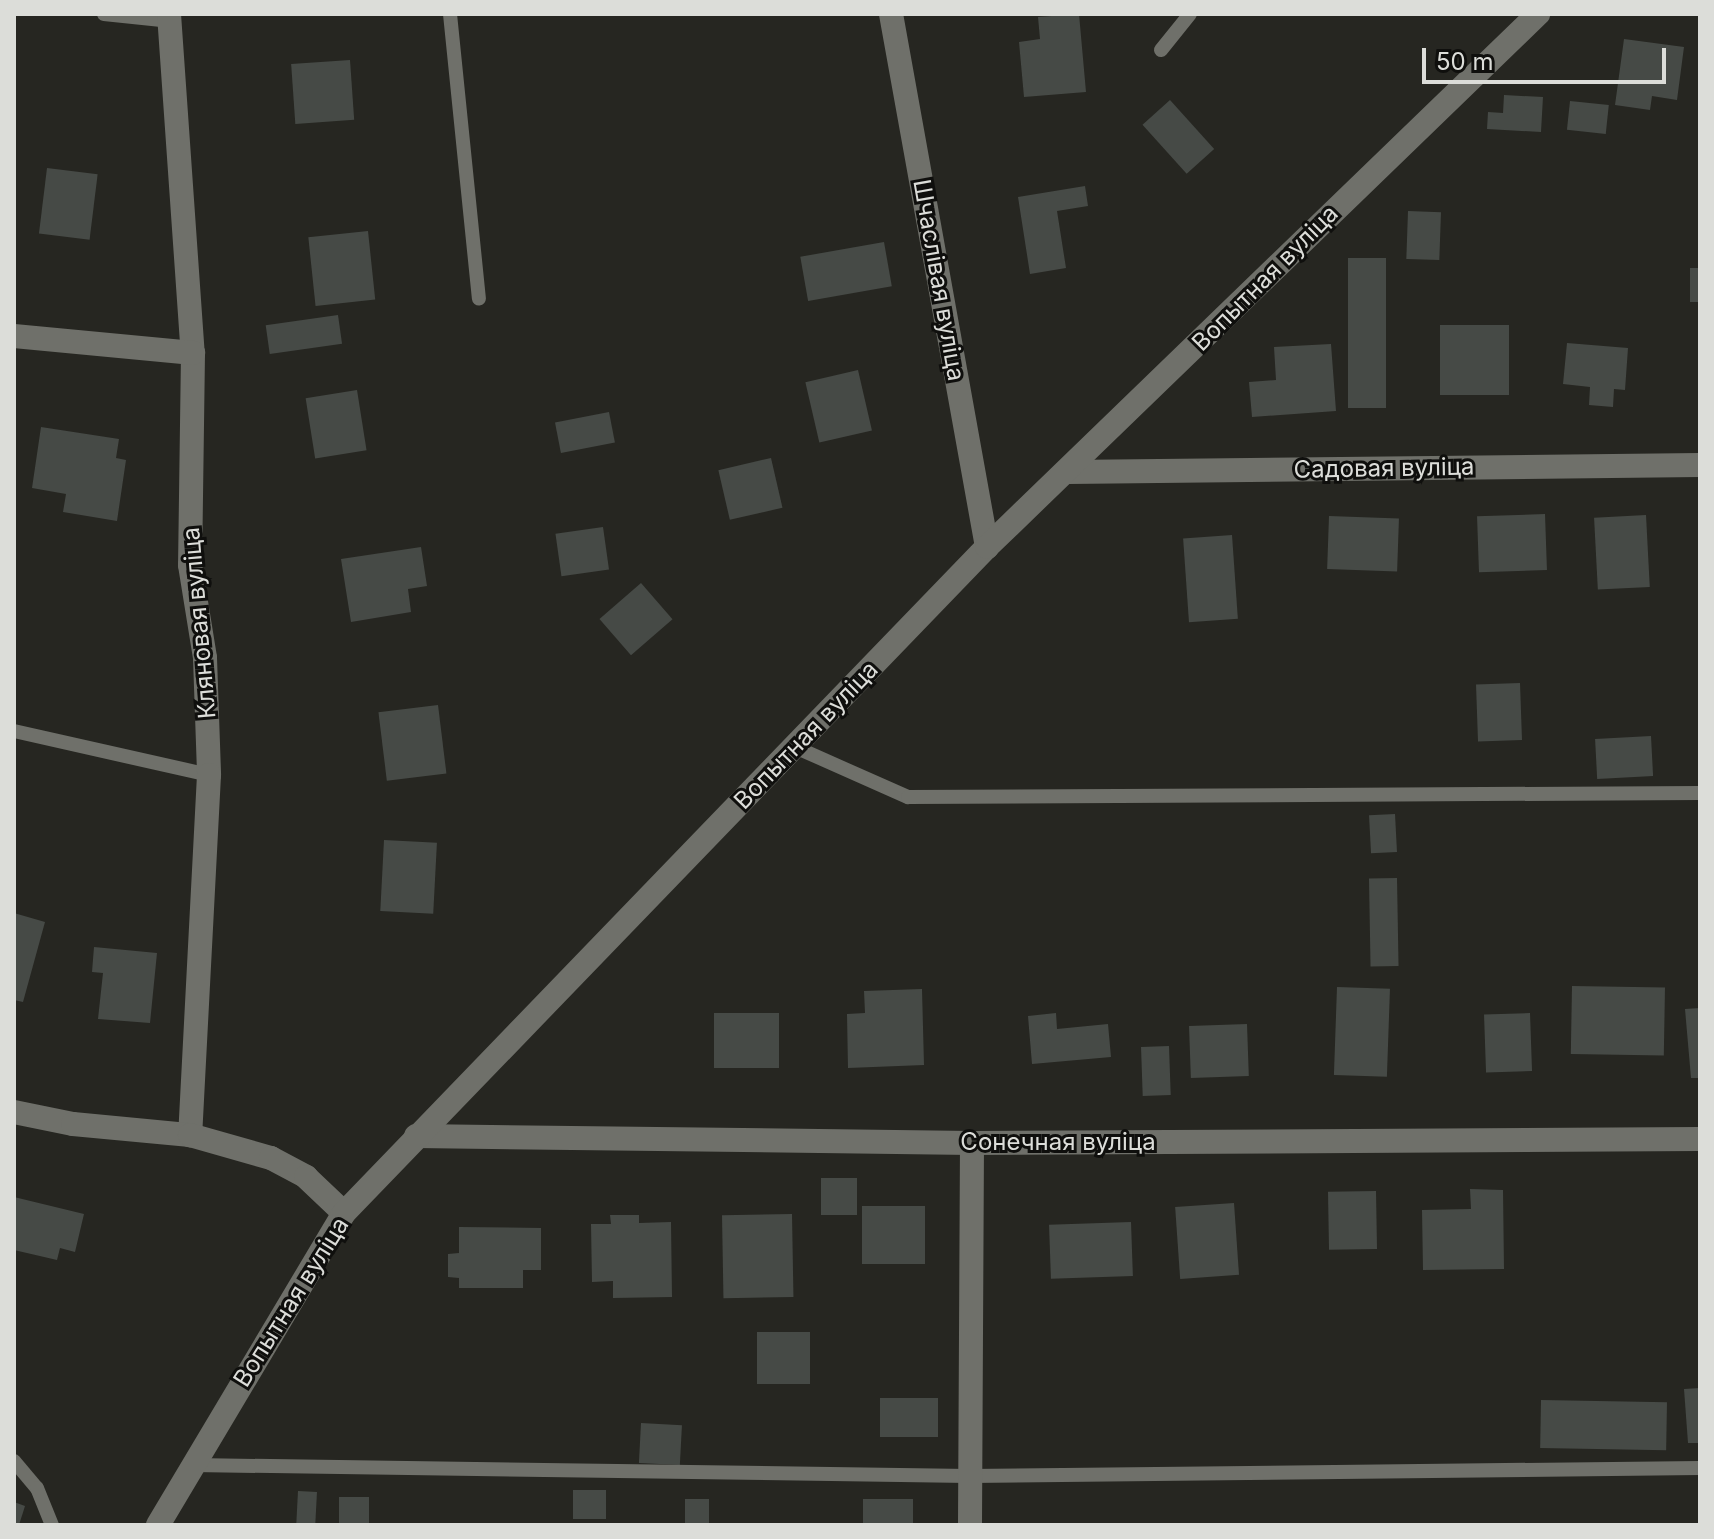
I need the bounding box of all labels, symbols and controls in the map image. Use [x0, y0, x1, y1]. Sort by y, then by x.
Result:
scale bar [1426, 32, 1670, 82]
text: 50 m [1436, 47, 1494, 76]
street label: Шчаслівая вуліца [907, 177, 971, 383]
street label: Вопытная вуліца [1186, 199, 1344, 357]
street label: Садовая вуліца [1293, 452, 1475, 484]
street label: Кляновая вуліца [176, 526, 222, 720]
street label: Вопытная вуліца [728, 655, 884, 815]
street label: Сонечная вуліца [960, 1128, 1156, 1156]
street label: Вопытная вуліца [227, 1212, 355, 1392]

